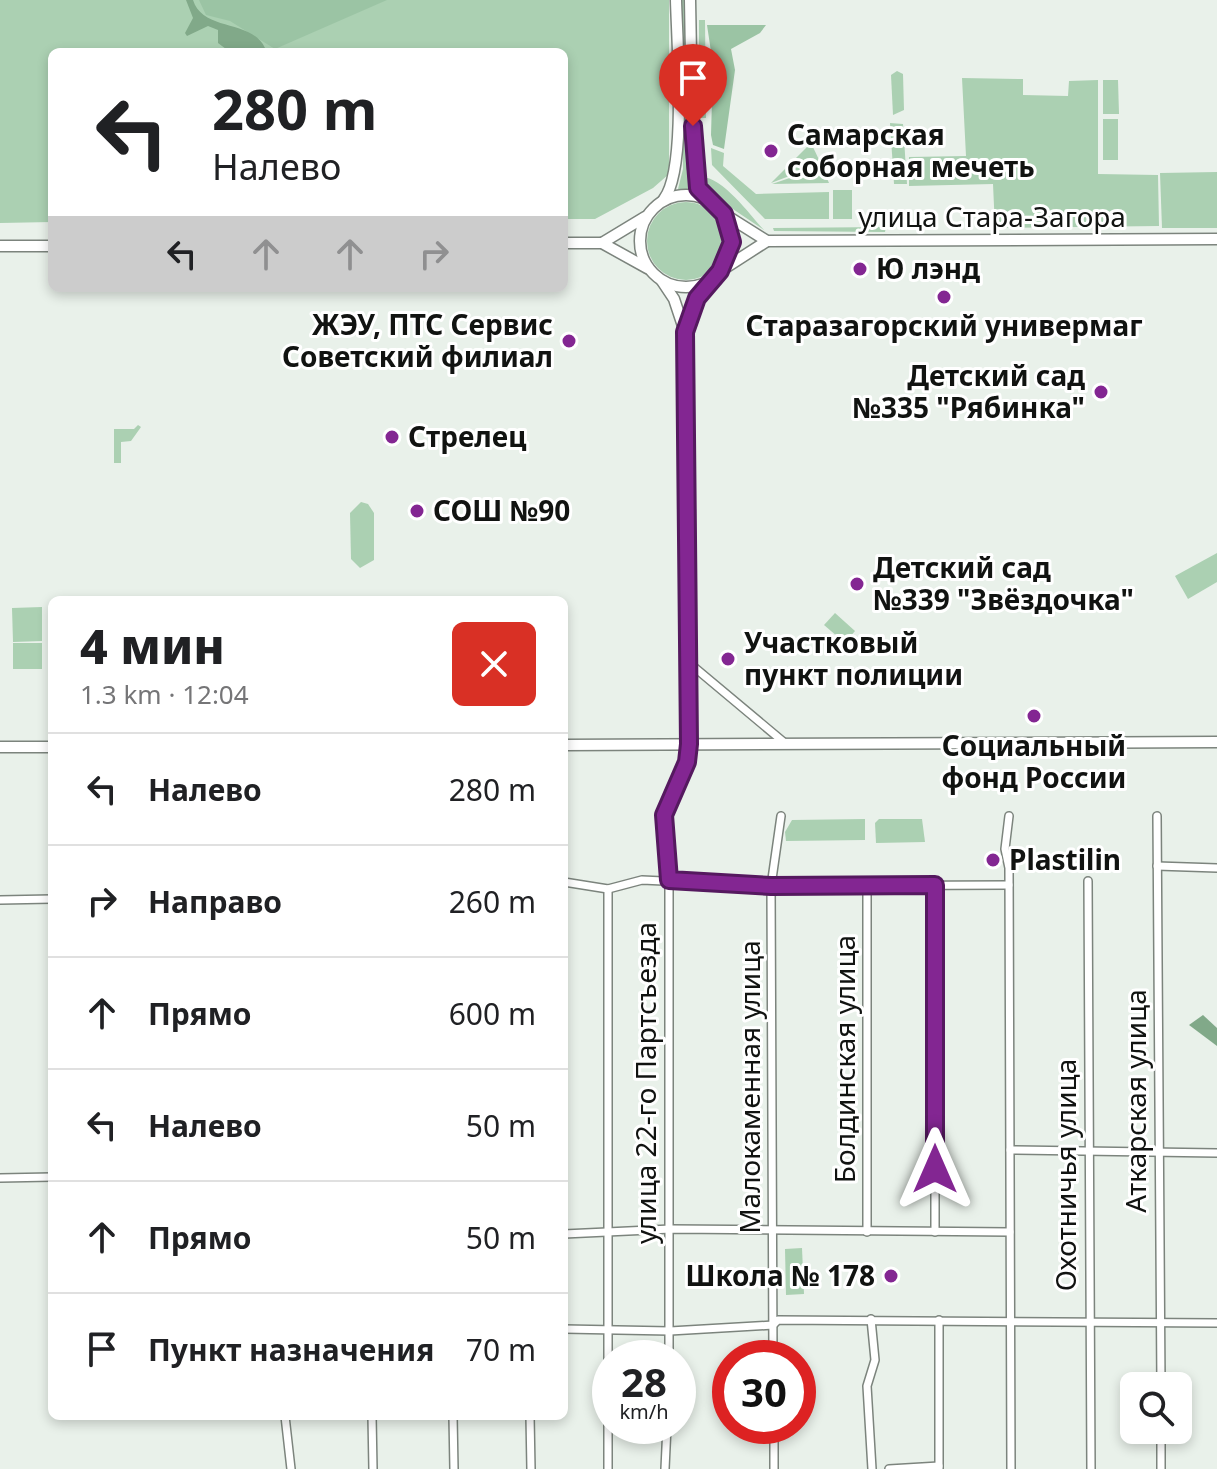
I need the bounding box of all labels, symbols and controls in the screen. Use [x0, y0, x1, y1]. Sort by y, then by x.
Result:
pin [659, 44, 727, 126]
icon: arrive [671, 56, 715, 100]
text: 280 m [212, 70, 377, 146]
icon: left [80, 80, 184, 184]
place label: Самарская соборная мечеть [787, 115, 1035, 185]
text: Налево [212, 142, 341, 191]
marker: Самарская соборная мечеть [762, 142, 780, 160]
street label: улица Стара-Загора [858, 197, 1126, 235]
icon: left [160, 232, 204, 276]
icon: ahead [244, 232, 288, 276]
icon: ahead [328, 232, 372, 276]
icon: right [412, 232, 456, 276]
place label: Ю лэнд [876, 249, 980, 287]
marker: Ю лэнд [851, 260, 869, 278]
marker: Старазагорский универмаг [935, 288, 953, 306]
place label: ЖЭУ, ПТС Сервис Советский филиал [282, 305, 553, 375]
place label: Старазагорский универмаг [745, 306, 1143, 344]
marker: ЖЭУ, ПТС Сервис Советский филиал [560, 332, 578, 350]
place label: Детский сад №335 "Рябинка" [852, 356, 1085, 426]
marker: Детский сад №335 "Рябинка" [1092, 383, 1110, 401]
place label: Стрелец [408, 417, 526, 455]
marker: Стрелец [383, 428, 401, 446]
place label: СОШ №90 [433, 491, 570, 529]
marker: СОШ №90 [408, 502, 426, 520]
place label: Детский сад №339 "Звёздочка" [873, 548, 1134, 618]
marker: Детский сад №339 "Звёздочка" [848, 575, 866, 593]
text: 4 мин [80, 613, 225, 678]
button: close [452, 622, 536, 706]
place label: Участковый пункт полиции [744, 623, 963, 693]
marker: Участковый пункт полиции [719, 650, 737, 668]
text: 1.3 km · 12:04 [80, 676, 249, 712]
marker: Социальный фонд России [1025, 707, 1043, 725]
place label: Социальный фонд России [942, 726, 1126, 796]
icon: left [80, 767, 124, 811]
text: Налево [148, 769, 262, 810]
text: 280 m [449, 769, 536, 810]
place label: Plastilin [1009, 840, 1121, 878]
marker: Plastilin [984, 851, 1002, 869]
icon: right [80, 879, 124, 923]
text: Направо [148, 881, 282, 922]
text: 260 m [449, 881, 536, 922]
street label: улица 22-го Партсъезда [626, 922, 664, 1244]
street label: Болдинская улица [825, 935, 863, 1183]
street label: Малокаменная улица [730, 940, 768, 1234]
street label: Аткарская улица [1116, 989, 1154, 1213]
icon: ahead [80, 991, 124, 1035]
text: Прямо [148, 993, 252, 1034]
text: 600 m [449, 993, 536, 1034]
street label: Охотничья улица [1046, 1059, 1084, 1291]
icon: left [80, 1103, 124, 1147]
text: Налево [148, 1105, 262, 1146]
text: 50 m [466, 1105, 536, 1146]
position arrow [893, 1127, 977, 1211]
icon: ahead [80, 1215, 124, 1259]
text: Прямо [148, 1217, 252, 1258]
text: 50 m [466, 1217, 536, 1258]
place label: Школа № 178 [686, 1256, 875, 1294]
marker: Школа № 178 [882, 1267, 900, 1285]
icon: arrive [80, 1327, 124, 1371]
text: Пункт назначения [148, 1329, 434, 1370]
text: 70 m [466, 1329, 536, 1370]
speed limit sign: 30 [712, 1340, 816, 1444]
text: 28 [621, 1354, 667, 1409]
map controls [1120, 1372, 1192, 1444]
button: search [1120, 1372, 1192, 1444]
text: km/h [619, 1398, 669, 1425]

